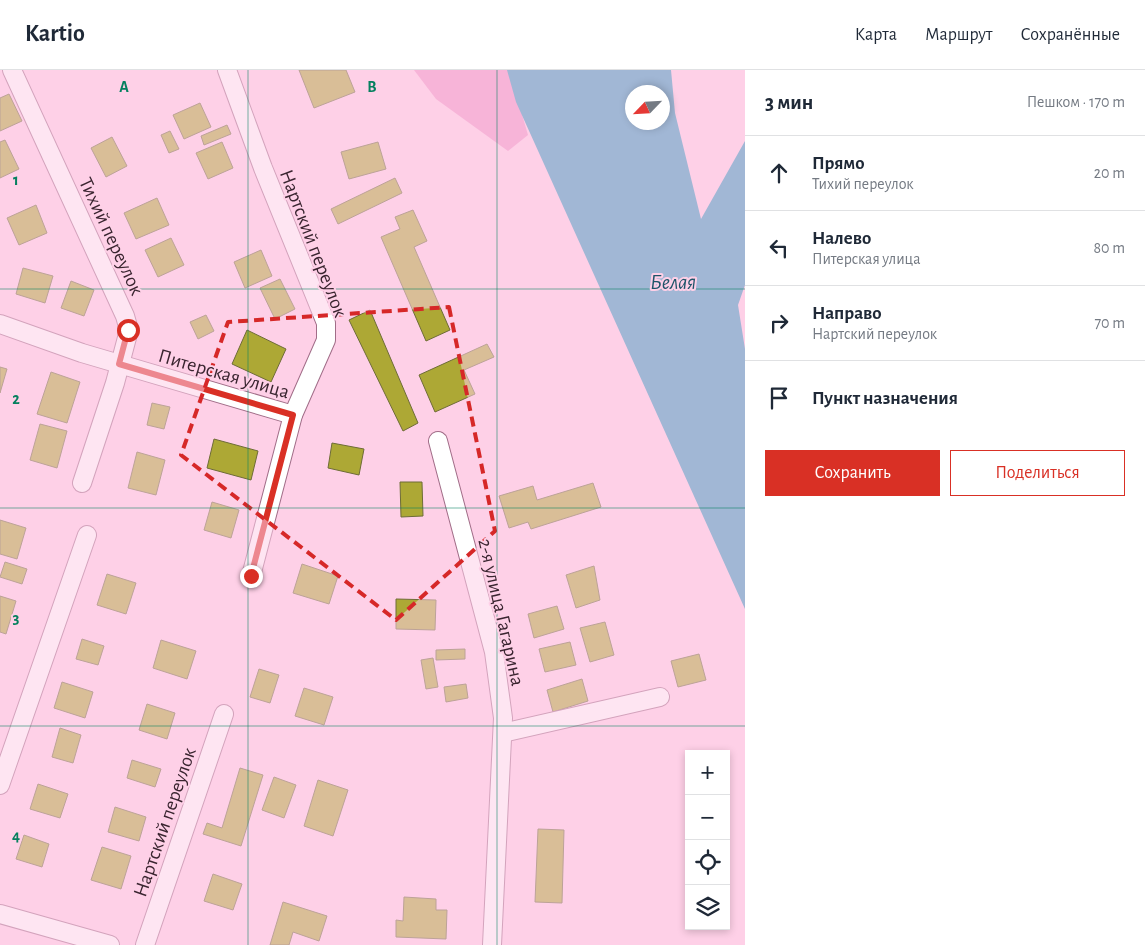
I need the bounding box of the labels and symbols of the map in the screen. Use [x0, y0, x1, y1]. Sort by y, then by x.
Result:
text: A [119, 79, 129, 95]
text: B [367, 79, 377, 95]
north arrow [625, 85, 670, 130]
street label: Нартский переулок [276, 167, 350, 320]
text: 1 [13, 172, 19, 188]
street label: Тихий переулок [75, 175, 147, 298]
water label: Белая [650, 272, 696, 293]
route start [117, 319, 140, 342]
street label: Питерская улица [156, 346, 292, 402]
text: 2 [12, 391, 20, 407]
street label: 2-я улица Гагарина [474, 537, 528, 688]
route end [240, 565, 263, 588]
text: 3 [13, 610, 20, 626]
street label: Нартский переулок [130, 745, 200, 900]
text: 4 [12, 828, 20, 844]

